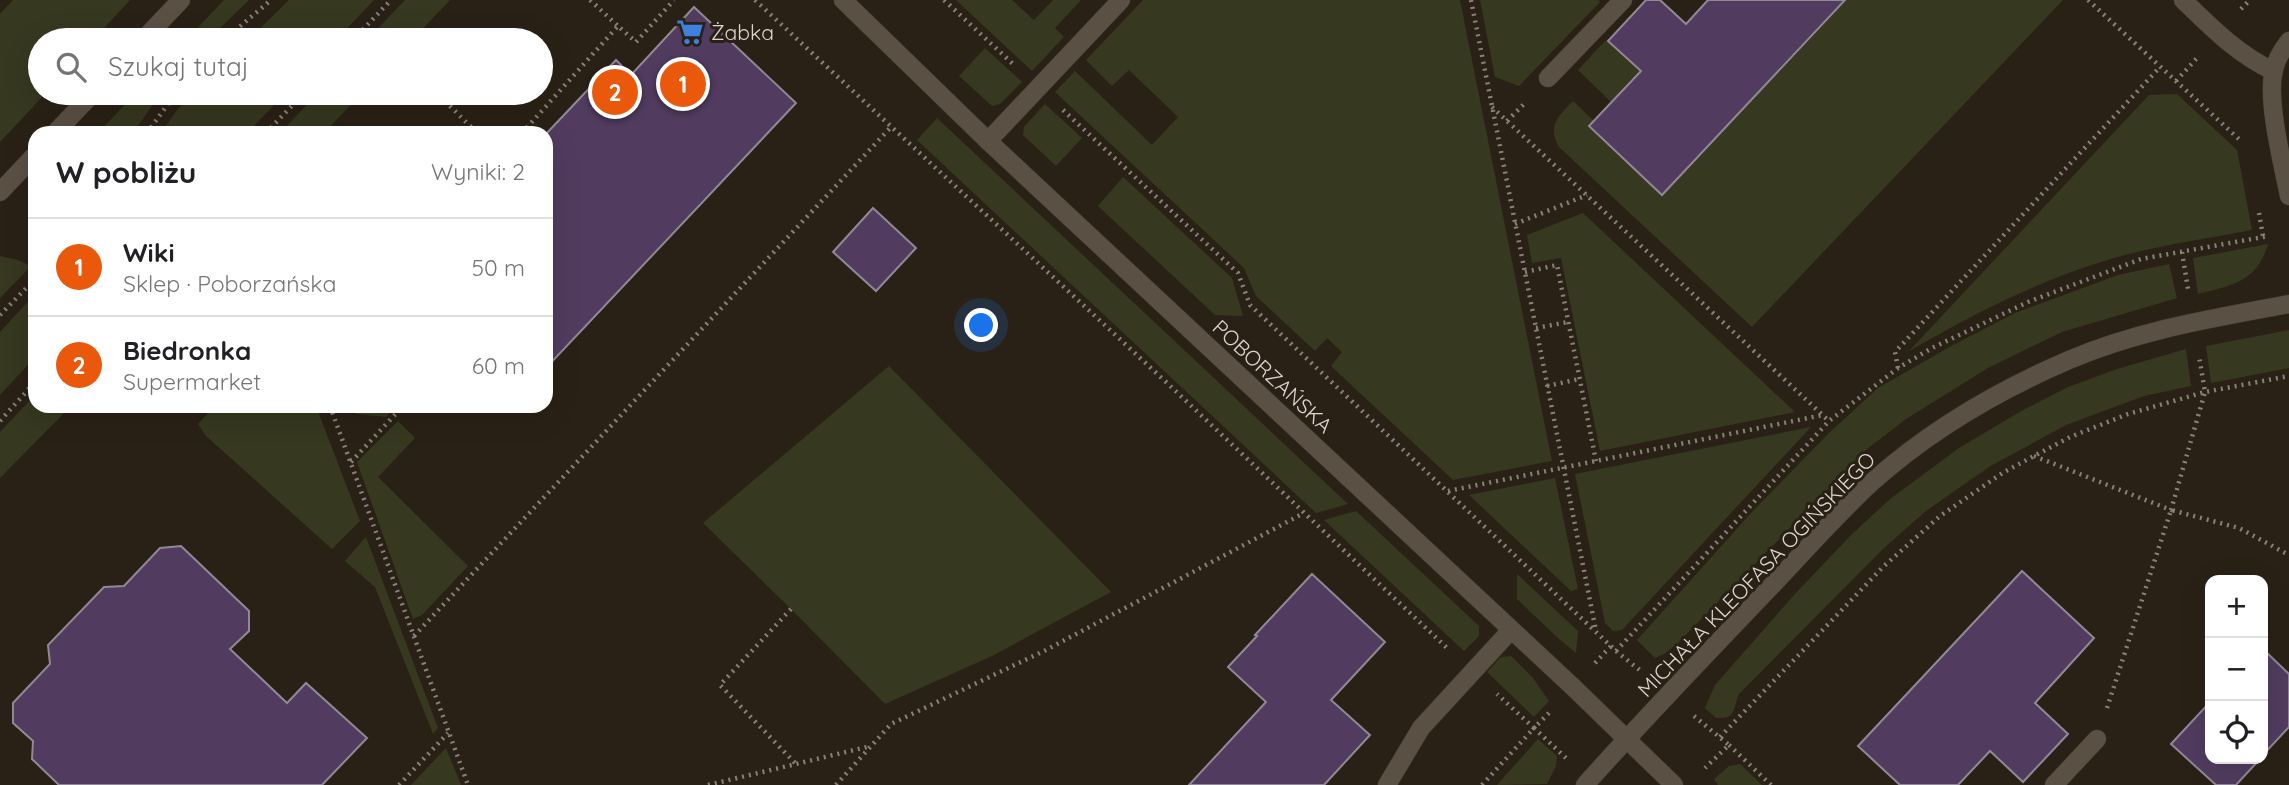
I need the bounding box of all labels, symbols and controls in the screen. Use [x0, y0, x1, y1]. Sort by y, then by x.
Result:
supermarket icon: Żabka [675, 17, 705, 47]
place label: Żabka [711, 19, 774, 45]
search box [28, 28, 553, 105]
icon: search [52, 48, 90, 86]
text: Szukaj tutaj [108, 50, 249, 83]
pin: 1 [660, 58, 706, 110]
pin: 2 [592, 66, 638, 118]
text: W pobliżu [56, 153, 196, 191]
text: Wyniki: 2 [431, 157, 525, 186]
text: Wiki [123, 236, 175, 269]
text: 1 [75, 253, 83, 282]
text: 50 m [472, 253, 525, 282]
text: Sklep · Poborzańska [123, 269, 336, 298]
your location [964, 308, 998, 342]
street label: POBORZAŃSKA [1208, 314, 1338, 438]
text: Biedronka [123, 334, 251, 367]
text: 2 [72, 351, 86, 380]
text: 60 m [472, 351, 525, 380]
text: Supermarket [123, 367, 261, 396]
street label: MICHAŁA KLEOFASA OGIŃSKIEGO [1632, 446, 1880, 702]
map controls [2205, 575, 2268, 764]
button: + [2205, 575, 2268, 638]
button: − [2205, 638, 2268, 701]
button: locate [2205, 701, 2268, 764]

